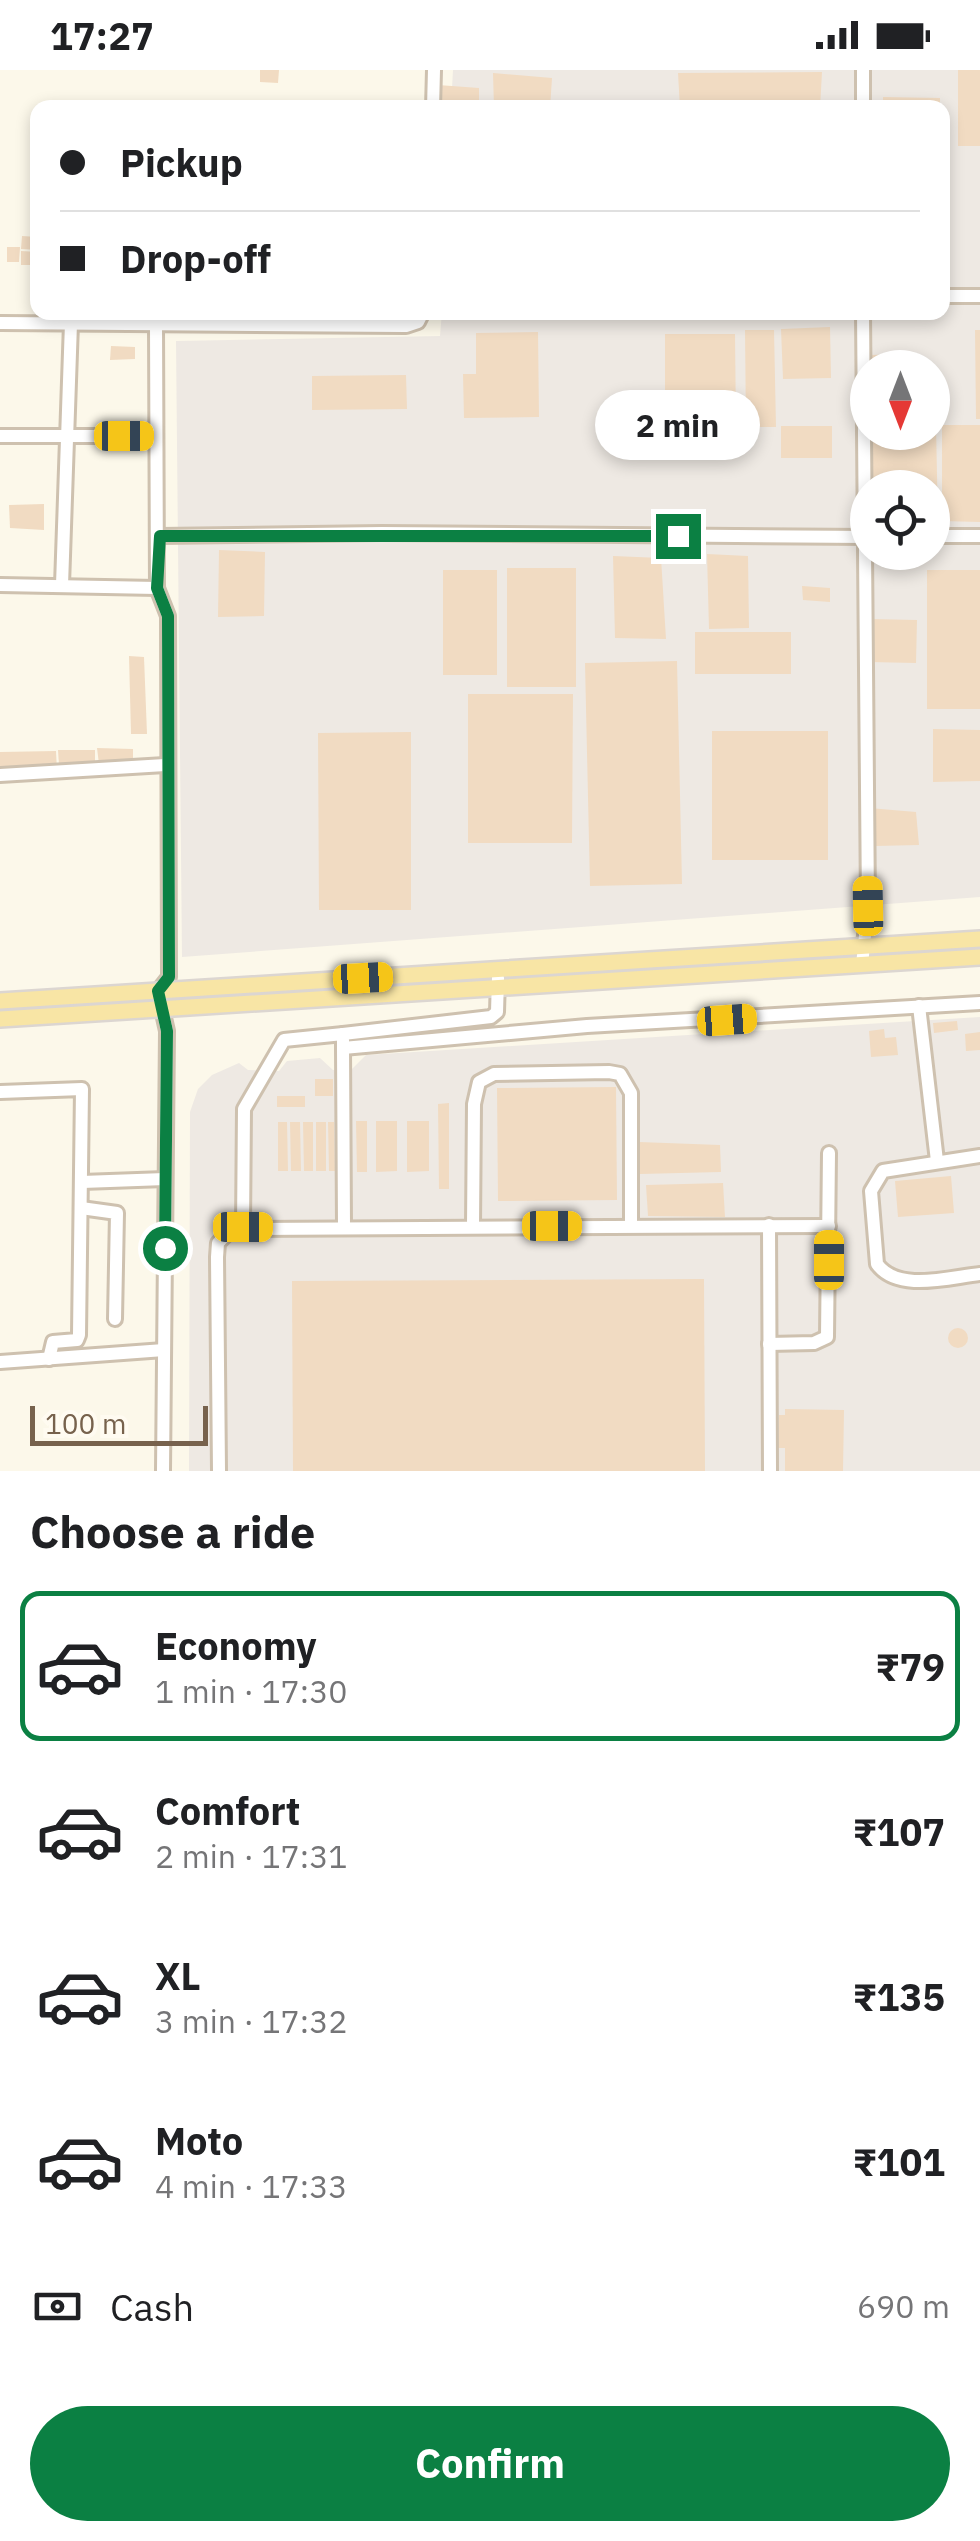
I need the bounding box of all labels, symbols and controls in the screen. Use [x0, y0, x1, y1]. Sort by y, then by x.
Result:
text: 17:27 [50, 11, 154, 60]
text: Pickup [120, 138, 243, 187]
text: Drop-off [120, 234, 271, 283]
north arrow [850, 350, 950, 450]
map controls [850, 350, 950, 570]
callout: 2 min [596, 391, 760, 461]
text: 2 min [636, 404, 719, 446]
car [94, 421, 154, 451]
button: locate [850, 470, 950, 570]
route end [656, 514, 701, 559]
car [852, 876, 884, 936]
car [332, 961, 394, 995]
car [696, 1003, 758, 1037]
car [522, 1211, 582, 1241]
car [213, 1212, 273, 1242]
route start [143, 1226, 188, 1271]
car [814, 1230, 844, 1290]
scale bar [30, 1401, 208, 1446]
text: 100 m [45, 1405, 126, 1442]
text: Choose a ride [30, 1502, 315, 1560]
icon: car [35, 1621, 125, 1711]
text: Economy [155, 1621, 317, 1670]
text: ₹79 [875, 1642, 945, 1691]
text: 1 min · 17:30 [155, 1670, 348, 1712]
icon: car [35, 1786, 125, 1876]
text: Comfort [155, 1786, 300, 1835]
text: ₹107 [853, 1807, 945, 1856]
text: 2 min · 17:31 [155, 1835, 348, 1877]
icon: car [35, 1951, 125, 2041]
text: XL [155, 1951, 201, 2000]
text: ₹135 [853, 1972, 945, 2021]
text: 3 min · 17:32 [155, 2000, 348, 2042]
icon: car [35, 2116, 125, 2206]
text: Moto [155, 2116, 243, 2165]
text: ₹101 [853, 2137, 945, 2186]
text: 4 min · 17:33 [155, 2165, 348, 2207]
icon: cash [30, 2279, 85, 2334]
text: Cash [110, 2282, 194, 2331]
text: 690 m [857, 2285, 950, 2327]
button: Confirm [30, 2406, 950, 2521]

